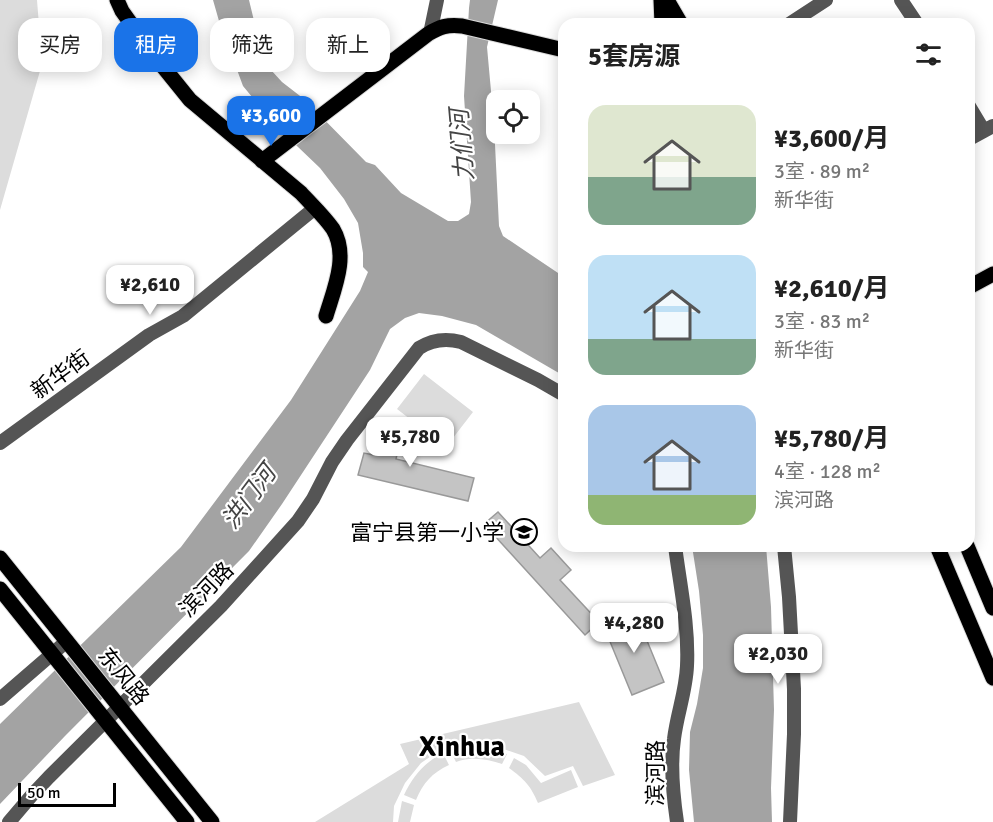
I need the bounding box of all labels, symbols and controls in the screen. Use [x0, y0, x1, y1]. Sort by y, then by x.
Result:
chip: 买房 [18, 18, 102, 72]
chip: 租房 [114, 18, 198, 72]
chip: 筛选 [210, 18, 294, 72]
chip: 新上 [306, 18, 390, 72]
icon: filters [912, 38, 945, 71]
text: 5套房源 [588, 41, 680, 73]
map controls [486, 90, 540, 144]
button: locate [486, 90, 540, 144]
pin: ¥3,600 [222, 96, 320, 147]
text: ¥3,600 [241, 103, 301, 128]
water label: 力们河 [444, 104, 480, 182]
text: ¥3,600/月 [774, 123, 890, 155]
icon: home [636, 129, 708, 201]
text: 3室 · 89 m² [774, 159, 870, 184]
text: 新华街 [774, 188, 834, 213]
pin: ¥2,610 [101, 265, 199, 316]
text: ¥2,610 [120, 272, 180, 297]
text: ¥2,610/月 [774, 273, 890, 305]
icon: home [636, 279, 708, 351]
text: 3室 · 83 m² [774, 309, 870, 334]
text: 新华街 [774, 338, 834, 363]
street label: 新华街 [26, 344, 95, 405]
pin: ¥5,780 [361, 417, 459, 468]
text: ¥5,780/月 [774, 423, 890, 455]
text: ¥5,780 [380, 424, 440, 449]
icon: home [636, 429, 708, 501]
water label: 洪门河 [215, 456, 285, 535]
text: 4室 · 128 m² [774, 459, 881, 484]
text: 滨河路 [774, 488, 834, 513]
school or university icon: 富宁县第一小学 [509, 517, 539, 547]
place label: 富宁县第一小学 [350, 519, 504, 546]
street label: 滨河路 [174, 556, 239, 622]
pin: ¥4,280 [585, 603, 683, 654]
text: ¥4,280 [604, 610, 664, 635]
pin: ¥2,030 [729, 634, 827, 685]
text: ¥2,030 [748, 641, 808, 666]
street label: 东风路 [92, 642, 155, 710]
district label: Xinhua [419, 730, 505, 764]
street label: 滨河路 [642, 740, 669, 806]
scale bar [18, 780, 116, 808]
text: 50 m [27, 783, 61, 803]

